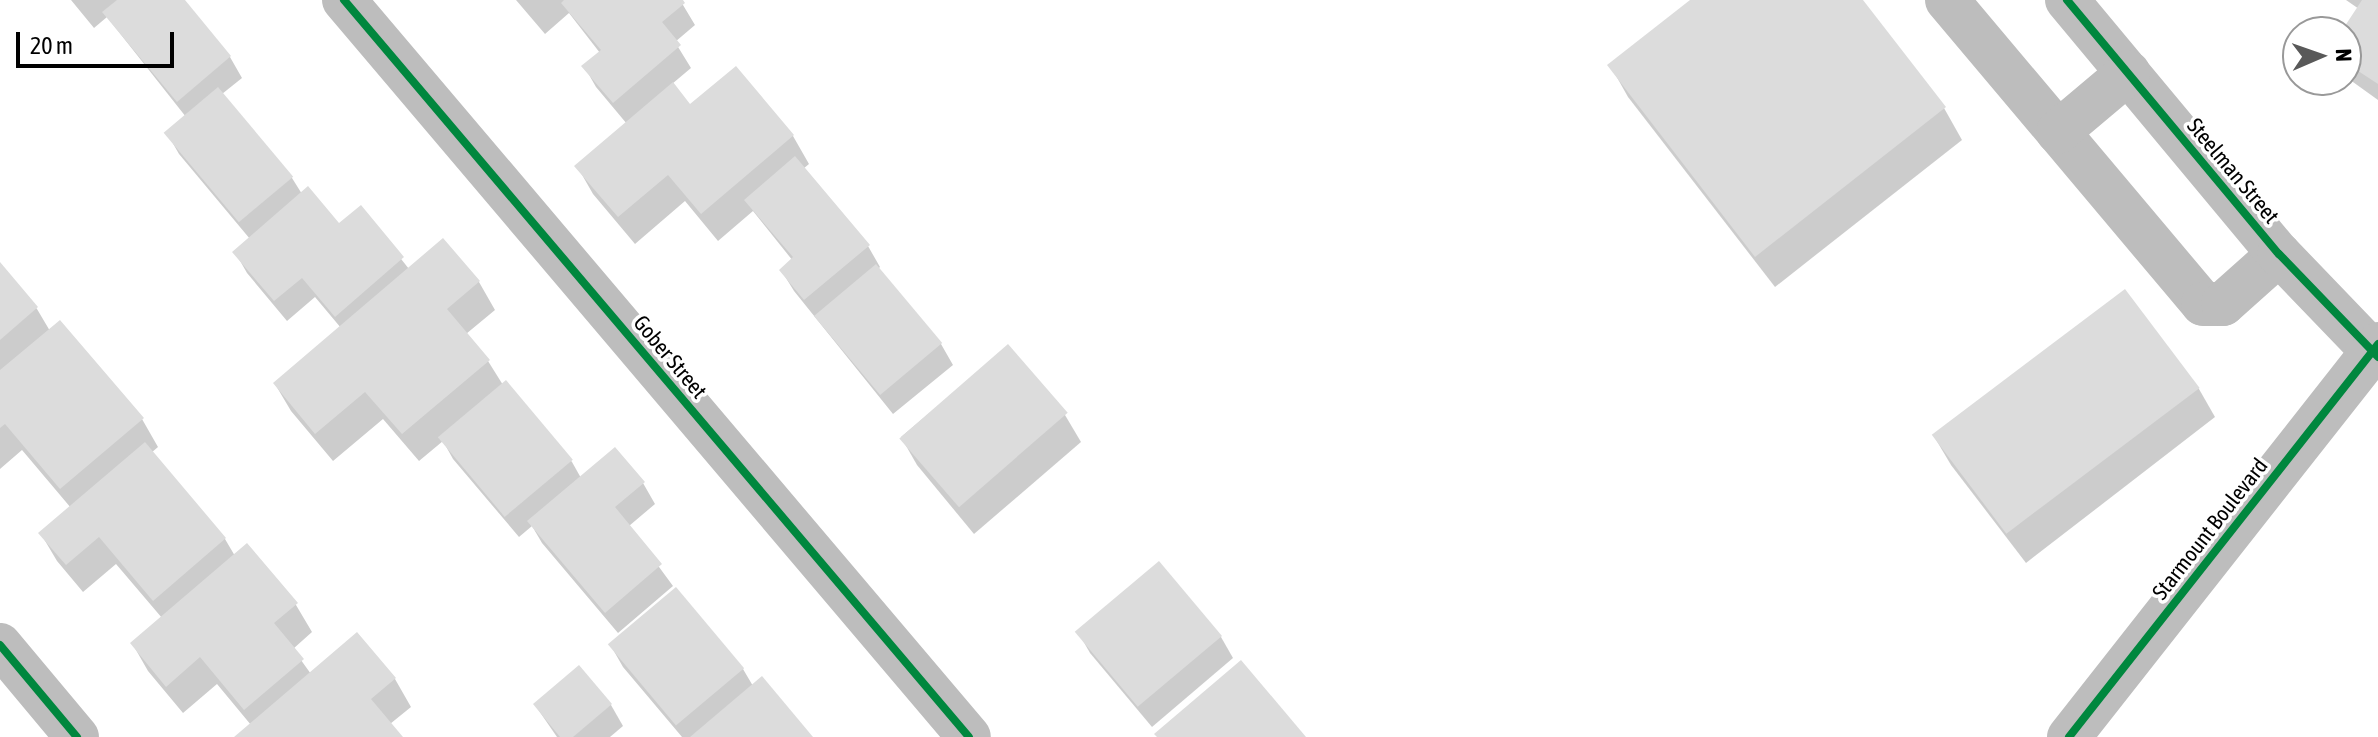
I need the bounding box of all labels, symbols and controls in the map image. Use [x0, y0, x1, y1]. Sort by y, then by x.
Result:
scale bar [20, 16, 178, 66]
north arrow [2282, 16, 2362, 96]
text: 20 m [30, 32, 73, 59]
text: N [2331, 48, 2357, 62]
street label: Steelman Street [2181, 113, 2285, 229]
street label: Gober Street [628, 310, 712, 404]
street label: Starmount Boulevard [2147, 453, 2273, 605]

